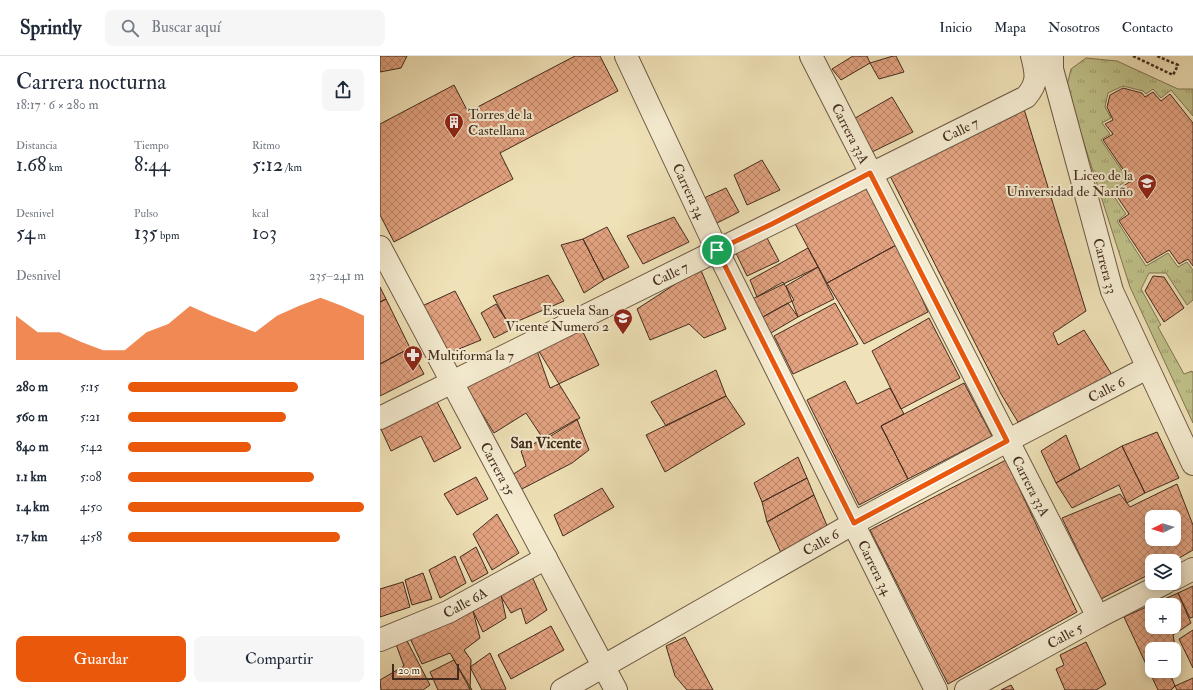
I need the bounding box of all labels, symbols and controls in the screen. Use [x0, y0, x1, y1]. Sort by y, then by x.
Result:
search box [105, 10, 385, 46]
text: Sprintly [20, 16, 81, 40]
icon: search [119, 17, 141, 39]
text: Buscar aquí [151, 18, 221, 37]
text: Inicio [939, 19, 972, 36]
text: Mapa [994, 19, 1026, 36]
text: Nosotros [1048, 19, 1100, 36]
text: Contacto [1122, 19, 1173, 36]
text: Carrera nocturna [16, 68, 166, 96]
button: share [322, 69, 364, 111]
text: 18:17 · 6 × 280 m [16, 97, 99, 113]
street label: Carrera 33A [828, 101, 873, 167]
place label: Torres de la Castellana [468, 106, 533, 139]
building icon: Torres de la Castellana [443, 111, 465, 139]
street label: Calle 7 [940, 114, 982, 146]
text: Distancia [16, 139, 57, 152]
text: Tiempo [134, 139, 169, 152]
text: Ritmo [252, 139, 280, 152]
text: 1.68 [16, 152, 47, 177]
text: 8:44 [134, 152, 170, 177]
text: 5:12 [252, 152, 283, 177]
text: km [47, 161, 63, 174]
text: /km [283, 161, 302, 174]
street label: Carrera 34 [669, 161, 710, 223]
place label: Liceo de la Universidad de Nariño [1006, 167, 1133, 200]
school or university icon: Liceo de la Universidad de Nariño [1136, 172, 1158, 200]
text: Desnivel [16, 207, 54, 220]
text: Pulso [134, 207, 158, 220]
text: kcal [252, 207, 269, 220]
text: 54 [16, 220, 35, 245]
text: 135 [134, 220, 158, 245]
text: 103 [252, 220, 277, 245]
text: m [35, 229, 46, 242]
text: bpm [158, 229, 179, 242]
pin [700, 233, 734, 267]
street label: Carrera 33 [1089, 236, 1120, 296]
icon: arrive [706, 239, 728, 261]
street label: Calle 7 [649, 258, 692, 290]
text: Desnivel [16, 268, 61, 284]
text: 235–241 m [309, 268, 364, 284]
place label: Escuela San Vicente Numero 2 [505, 302, 609, 335]
school or university icon: Escuela San Vicente Numero 2 [612, 307, 634, 335]
pharmacy icon: Multiforma la 7 [402, 344, 424, 372]
place label: Multiforma la 7 [427, 347, 515, 364]
street label: Calle 6 [1085, 373, 1129, 406]
text: 280 m [16, 379, 48, 395]
text: 5:15 [80, 379, 99, 395]
text: 560 m [16, 409, 48, 425]
text: 5:21 [80, 409, 100, 425]
district label: San Vicente [511, 434, 582, 453]
text: 840 m [16, 439, 49, 455]
text: 5:42 [80, 439, 103, 455]
street label: Carrera 35 [477, 439, 519, 499]
street label: Carrera 33A [1008, 453, 1053, 519]
text: 1.1 km [16, 469, 47, 485]
text: 5:08 [80, 469, 102, 485]
text: 1.4 km [16, 499, 49, 515]
text: 4:50 [80, 499, 103, 515]
north arrow [1145, 510, 1181, 546]
map controls [1145, 510, 1181, 678]
street label: Calle 6 [800, 525, 843, 560]
text: 1.7 km [16, 529, 48, 545]
text: 4:58 [80, 529, 102, 545]
street label: Carrera 34 [854, 538, 896, 599]
button: layers [1145, 554, 1181, 590]
street label: Calle 6A [440, 584, 490, 622]
button: + [1145, 598, 1181, 634]
street label: Calle 5 [1044, 619, 1087, 652]
button: Guardar [16, 636, 186, 682]
button: Compartir [194, 636, 364, 682]
button: − [1145, 642, 1181, 678]
scale bar [392, 662, 459, 681]
text: 20 m [398, 664, 420, 677]

